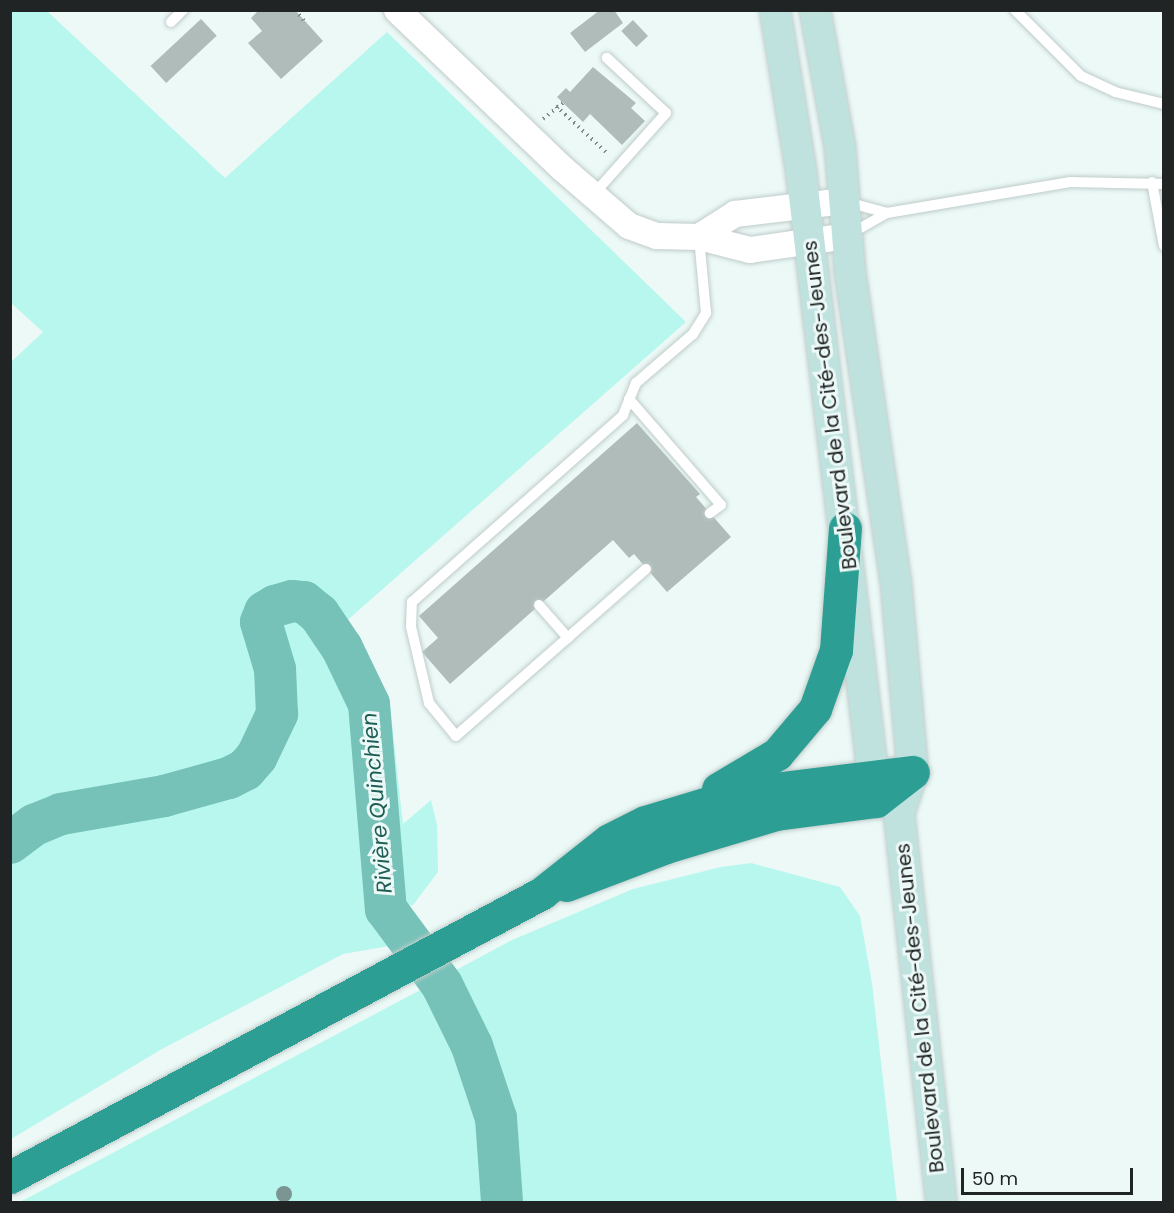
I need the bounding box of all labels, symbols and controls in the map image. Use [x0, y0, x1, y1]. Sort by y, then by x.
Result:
street label: Boulevard de la Cité-des-Jeunes [798, 239, 862, 571]
water label: Rivière Quinchien [357, 712, 397, 894]
street label: Boulevard de la Cité-des-Jeunes [891, 842, 949, 1174]
scale bar [964, 1156, 1136, 1194]
text: 50 m [972, 1166, 1018, 1191]

